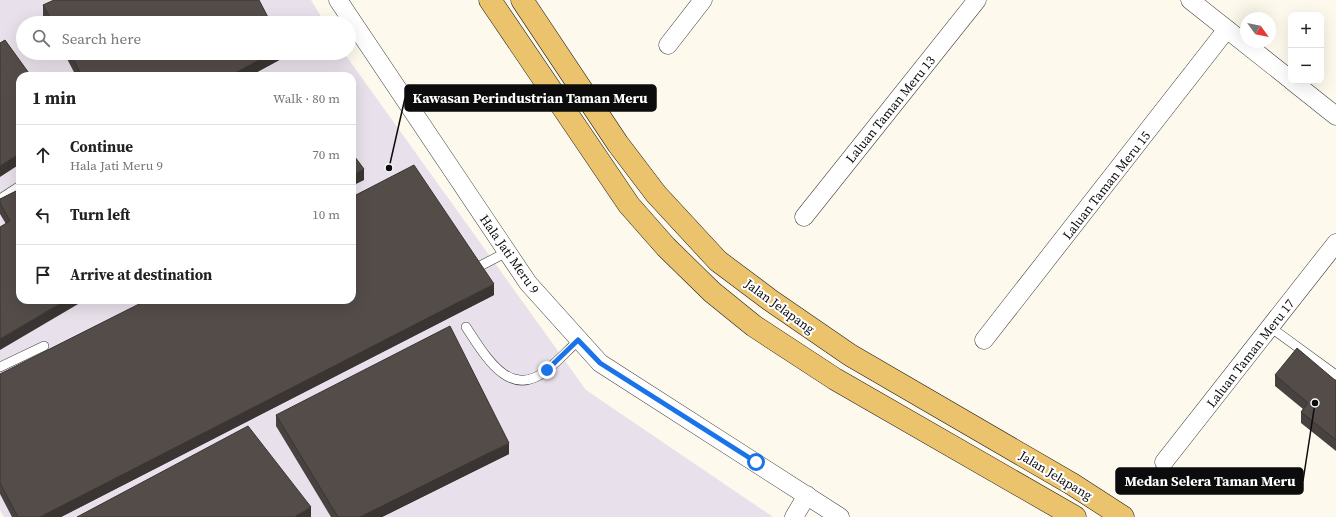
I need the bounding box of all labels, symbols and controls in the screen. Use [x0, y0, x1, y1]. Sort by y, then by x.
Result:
north arrow [1240, 12, 1276, 48]
map controls [1288, 12, 1324, 84]
button: + [1288, 12, 1324, 48]
search box [16, 16, 356, 60]
icon: search [30, 27, 52, 49]
text: Search here [62, 28, 141, 49]
button: − [1288, 48, 1324, 84]
street label: Laluan Taman Meru 13 [842, 52, 939, 166]
callout: Kawasan Perindustrian Taman Meru [405, 85, 656, 111]
text: 1 min [32, 86, 76, 110]
text: Kawasan Perindustrian Taman Meru [413, 88, 648, 108]
text: Walk · 80 m [273, 90, 340, 107]
street label: Laluan Taman Meru 15 [1059, 128, 1154, 243]
text: Continue [70, 136, 133, 157]
icon: ahead [32, 144, 54, 166]
text: 70 m [312, 146, 340, 163]
text: Hala Jati Meru 9 [70, 157, 163, 174]
icon: left [32, 204, 54, 226]
text: Turn left [70, 204, 130, 225]
text: 10 m [312, 206, 340, 223]
street label: Hala Jati Meru 9 [476, 211, 543, 297]
icon: arrive [32, 264, 54, 286]
text: Arrive at destination [70, 264, 212, 285]
street label: Jalan Jelapang [741, 275, 818, 338]
street label: Laluan Taman Meru 17 [1203, 295, 1298, 411]
route end [538, 361, 556, 379]
street label: Jalan Jelapang [1015, 446, 1096, 504]
route start [747, 453, 765, 471]
callout: Medan Selera Taman Meru [1116, 468, 1303, 494]
text: Medan Selera Taman Meru [1124, 471, 1296, 491]

